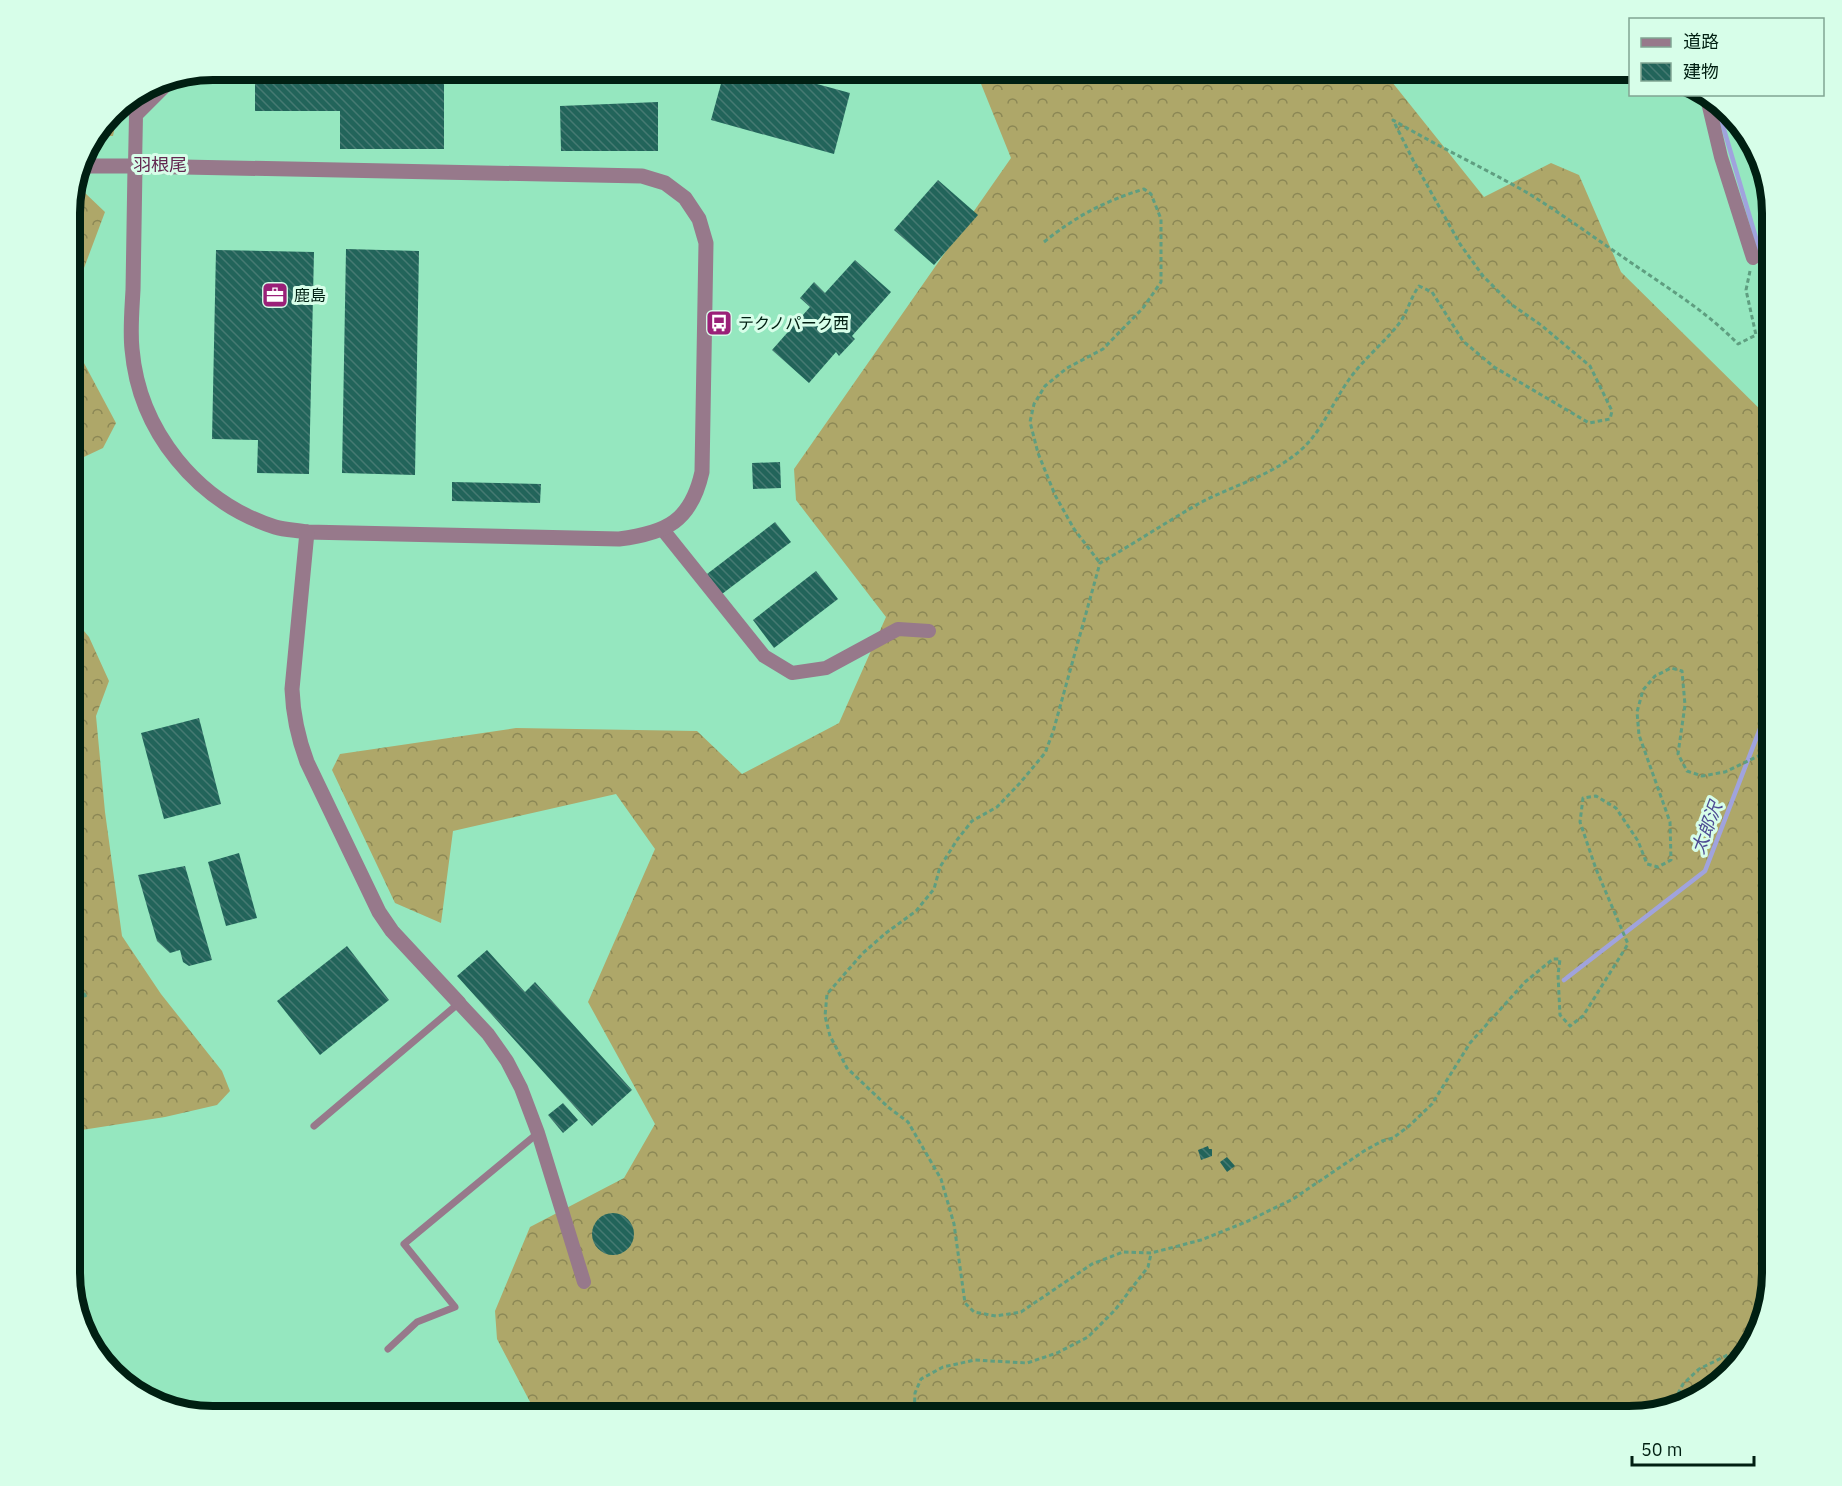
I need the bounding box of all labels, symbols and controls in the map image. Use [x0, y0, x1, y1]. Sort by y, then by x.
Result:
legend [1629, 18, 1824, 96]
text: 道路 [1683, 30, 1719, 53]
text: 建物 [1683, 60, 1719, 83]
district label: 羽根尾 [133, 153, 187, 176]
office icon: 鹿島 [260, 280, 290, 310]
place label: 鹿島 [294, 285, 326, 305]
bus stop icon: テクノパーク西 [704, 308, 734, 338]
place label: テクノパーク西 [738, 313, 849, 333]
water label: 太郎沢 [1686, 797, 1728, 857]
scale bar [1632, 1429, 1754, 1467]
text: 50 m [1641, 1438, 1683, 1461]

